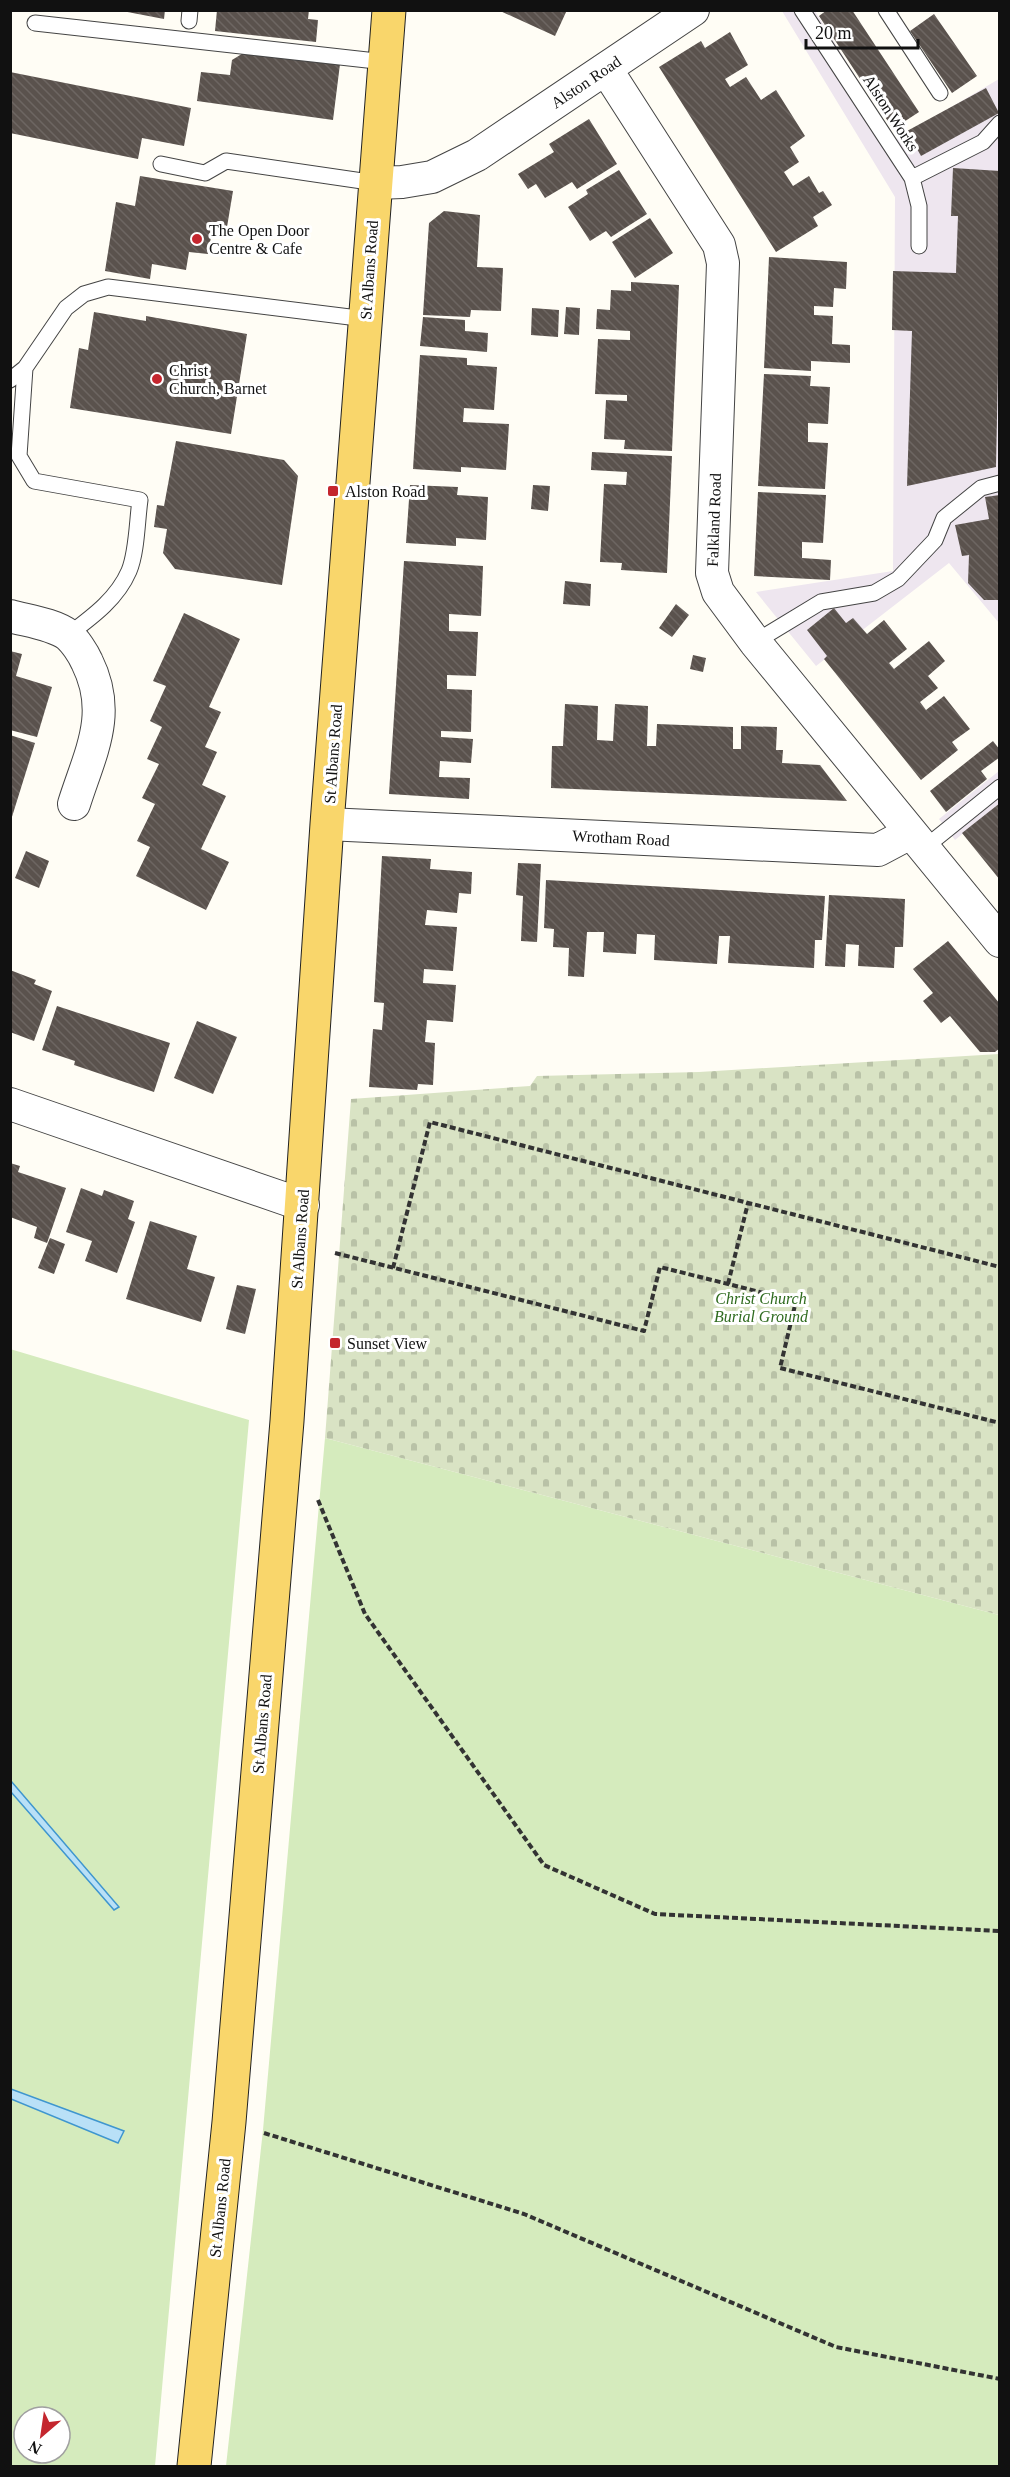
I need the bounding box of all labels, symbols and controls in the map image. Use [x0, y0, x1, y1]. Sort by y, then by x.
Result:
scale bar [806, 12, 918, 50]
text: 20 m [815, 23, 852, 43]
street label: Alston Road [548, 52, 624, 112]
street label: Alston Works [860, 72, 922, 154]
street label: St Albans Road [357, 220, 381, 320]
place label: The Open Door Centre & Cafe [209, 222, 310, 257]
marker: The Open Door Centre & Cafe [190, 232, 204, 246]
place label: Christ Church, Barnet [169, 362, 267, 397]
marker: Christ Church, Barnet [150, 372, 164, 386]
street label: Falkland Road [704, 473, 724, 567]
place label: Alston Road [345, 483, 425, 500]
marker: Alston Road [326, 484, 340, 498]
street label: St Albans Road [321, 704, 345, 804]
street label: Wrotham Road [572, 827, 670, 849]
street label: St Albans Road [288, 1189, 312, 1289]
park label: Christ Church Burial Ground [714, 1290, 809, 1325]
place label: Sunset View [347, 1335, 428, 1352]
marker: Sunset View [328, 1336, 342, 1350]
street label: St Albans Road [249, 1674, 275, 1774]
street label: St Albans Road [206, 2158, 234, 2258]
north arrow [12, 2405, 72, 2465]
text: N [25, 2437, 44, 2458]

